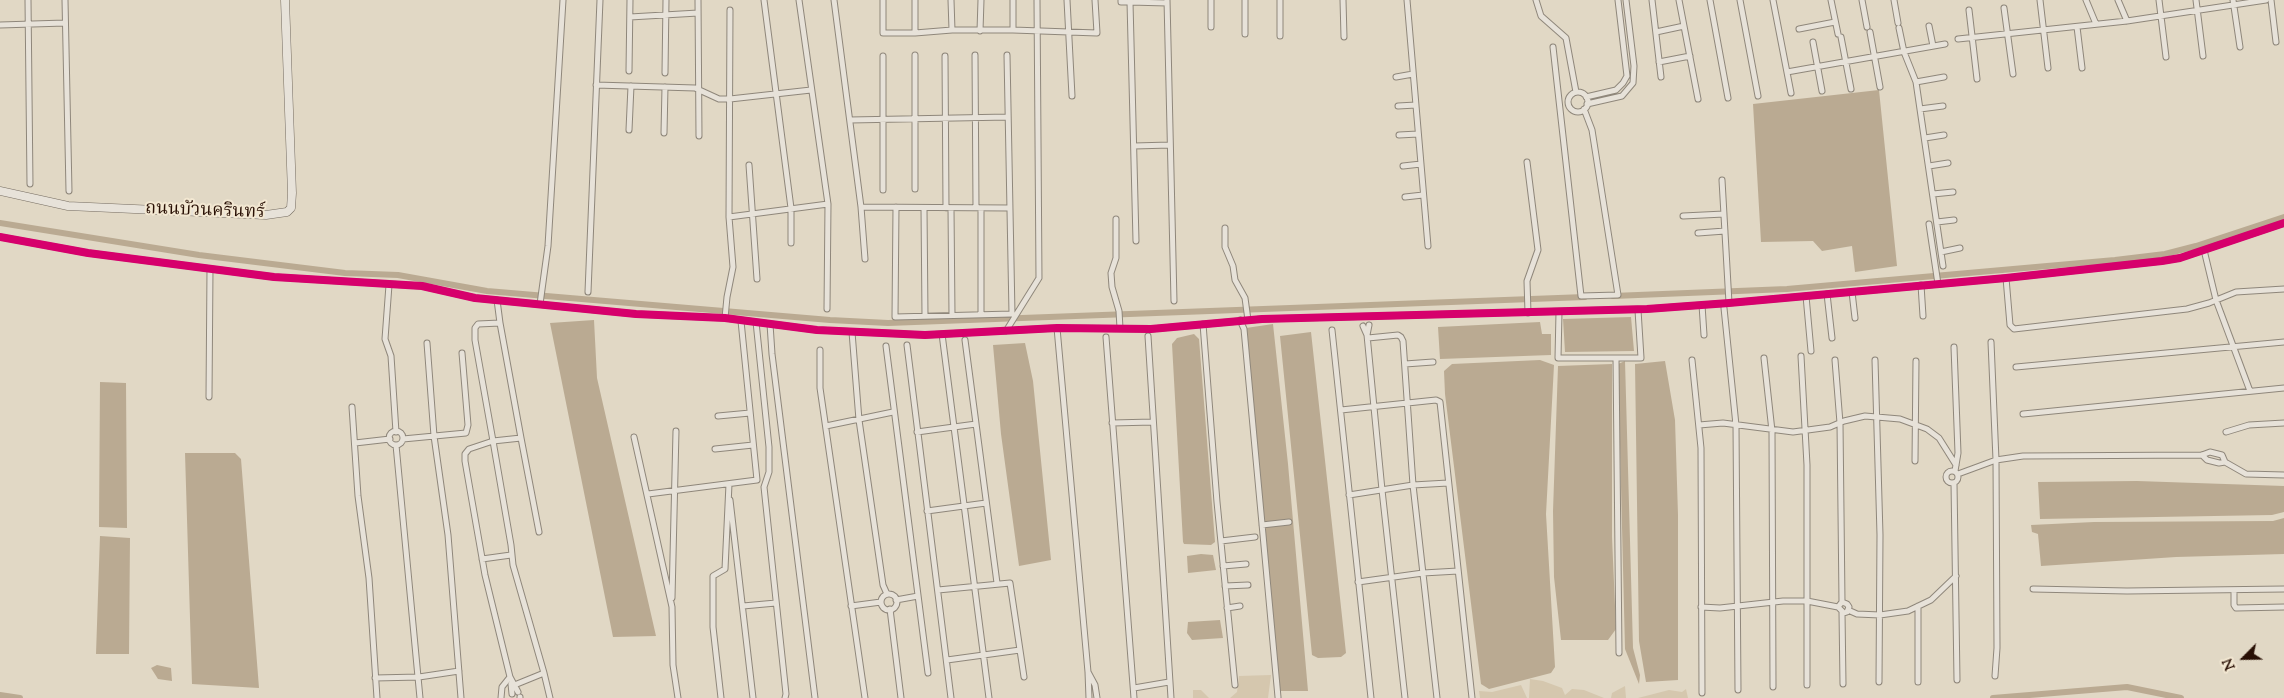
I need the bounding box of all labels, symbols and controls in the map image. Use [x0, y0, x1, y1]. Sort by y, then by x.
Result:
street label: ถนนบัวนครินทร์ [145, 199, 265, 225]
north arrow [2219, 633, 2269, 683]
text: N [2219, 655, 2242, 673]

